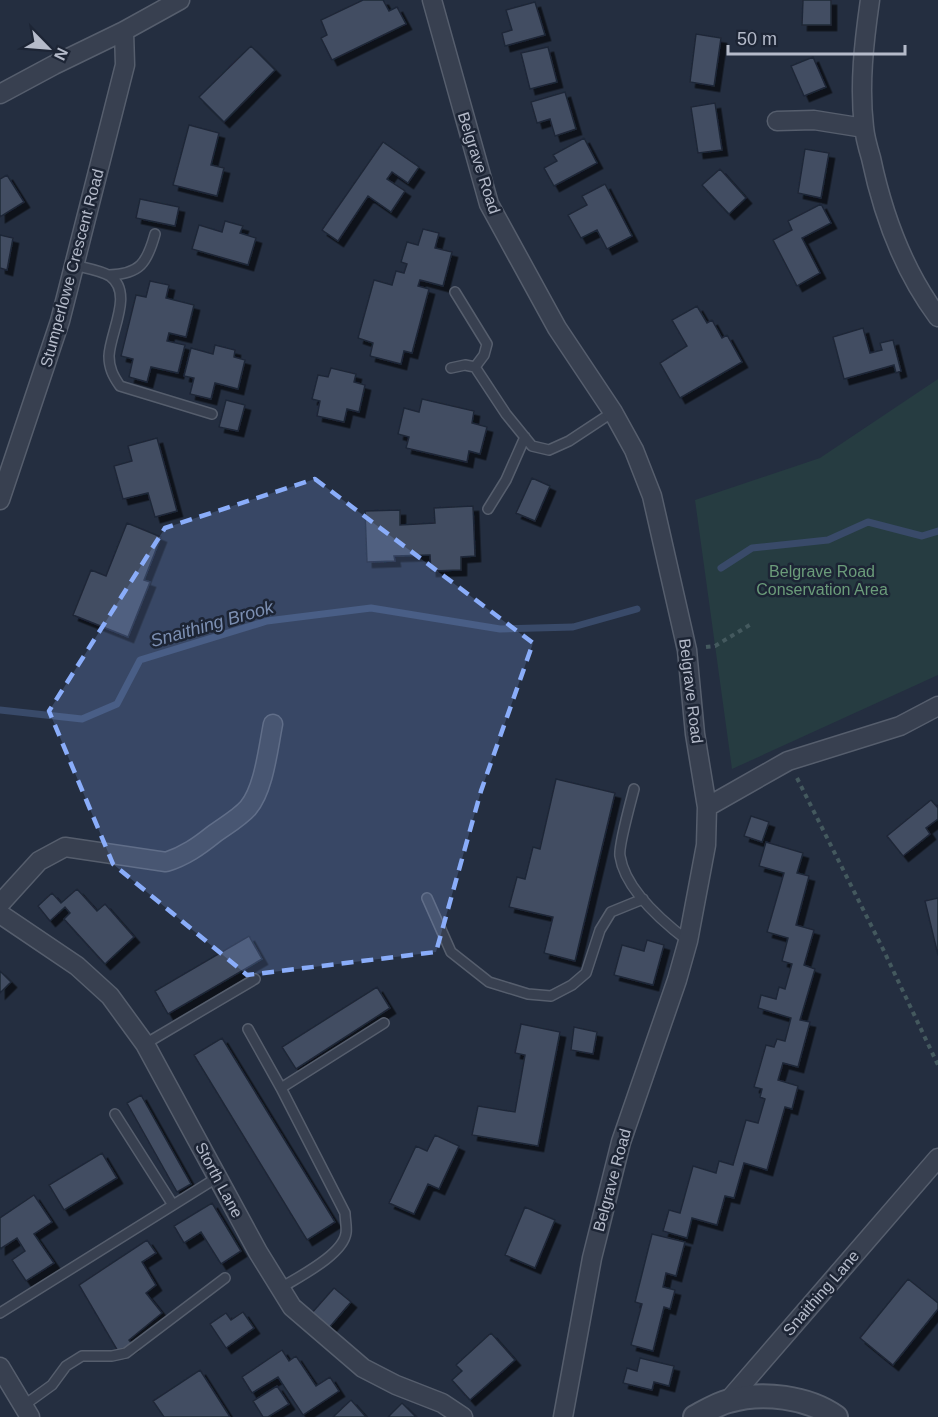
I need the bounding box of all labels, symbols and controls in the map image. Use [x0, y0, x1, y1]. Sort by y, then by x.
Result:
north arrow [18, 18, 78, 78]
scale bar [728, 18, 905, 56]
text: 50 m [737, 29, 777, 49]
text: N [51, 45, 71, 63]
street label: Belgrave Road [455, 110, 503, 216]
street label: Stumperlowe Crescent Road [37, 167, 107, 369]
park label: Belgrave Road Conservation Area [756, 563, 888, 598]
water label: Snaithing Brook [148, 597, 277, 651]
street label: Belgrave Road [676, 637, 706, 745]
street label: Belgrave Road [590, 1127, 634, 1233]
street label: Storth Lane [192, 1139, 246, 1221]
street label: Snaithing Lane [780, 1247, 862, 1339]

